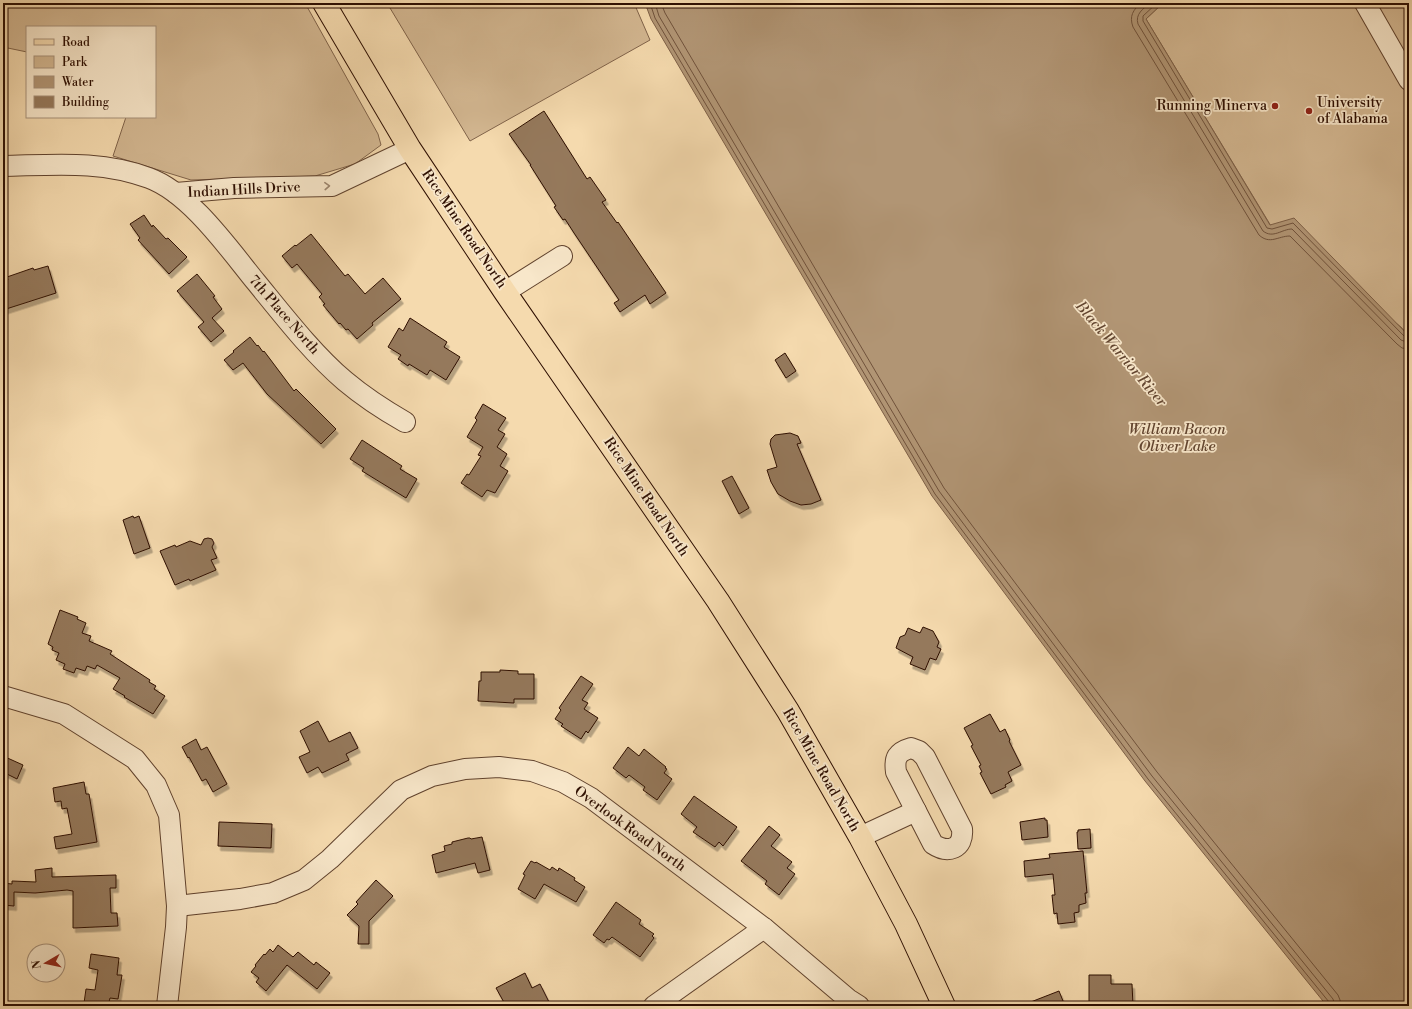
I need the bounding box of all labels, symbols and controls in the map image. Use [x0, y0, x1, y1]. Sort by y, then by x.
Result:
legend [26, 26, 156, 118]
text: Road [62, 35, 90, 50]
text: Park [62, 55, 88, 70]
text: Water [61, 75, 94, 90]
place label: University of Alabama [1317, 94, 1389, 128]
text: Building [61, 95, 110, 110]
place label: Running Minerva [1157, 97, 1268, 115]
marker: Running Minerva [1270, 101, 1280, 111]
marker: University of Alabama [1304, 106, 1314, 116]
street label: Rice Mine Road North [417, 166, 511, 293]
street label: Indian Hills Drive [187, 178, 301, 202]
one-way arrow [324, 182, 330, 190]
street label: 7th Place North [245, 272, 324, 359]
water label: Black Warrior River [1071, 297, 1171, 411]
water label: William Bacon Oliver Lake [1128, 420, 1226, 456]
street label: Rice Mine Road North [599, 434, 693, 561]
street label: Rice Mine Road North [778, 705, 864, 836]
street label: Overlook Road North [570, 782, 690, 876]
north arrow [26, 943, 66, 983]
text: N [29, 959, 45, 970]

